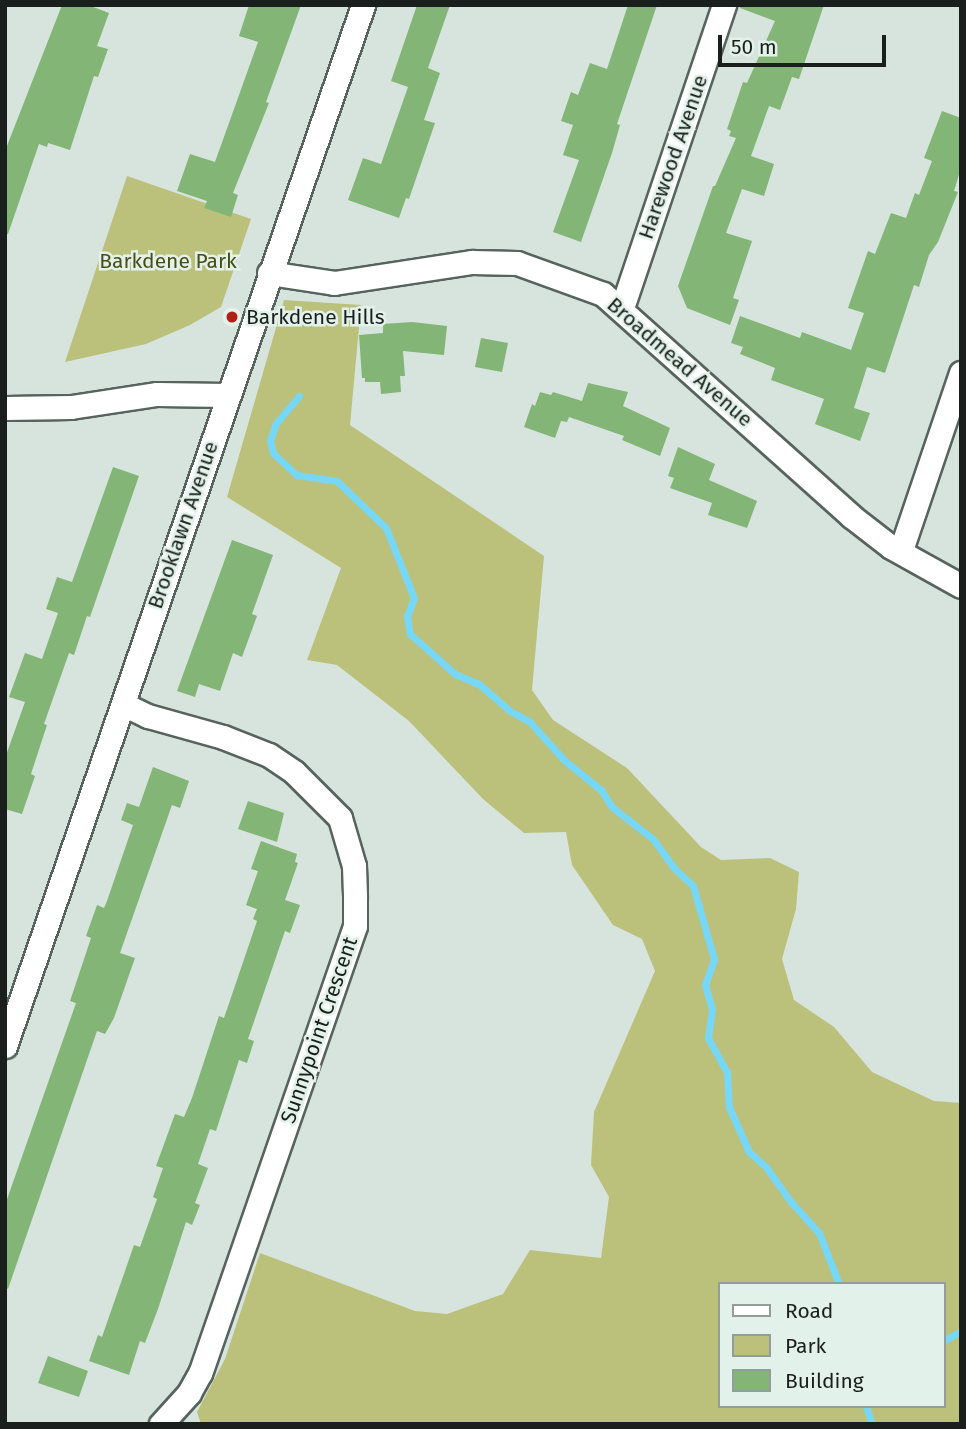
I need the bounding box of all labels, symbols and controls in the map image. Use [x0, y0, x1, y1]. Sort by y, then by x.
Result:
scale bar [721, 21, 889, 65]
text: 50 m [731, 34, 777, 60]
street label: Harewood Avenue [633, 72, 713, 242]
park label: Barkdene Park [99, 248, 237, 274]
street label: Broadmead Avenue [602, 292, 758, 432]
place label: Barkdene Hills [246, 304, 384, 330]
marker: Barkdene Hills [224, 309, 240, 325]
street label: Brooklawn Avenue [143, 438, 223, 612]
street label: Sunnypoint Crescent [275, 933, 363, 1127]
legend [718, 1282, 945, 1408]
text: Road [785, 1298, 833, 1324]
text: Park [785, 1333, 826, 1359]
text: Building [785, 1368, 864, 1394]

